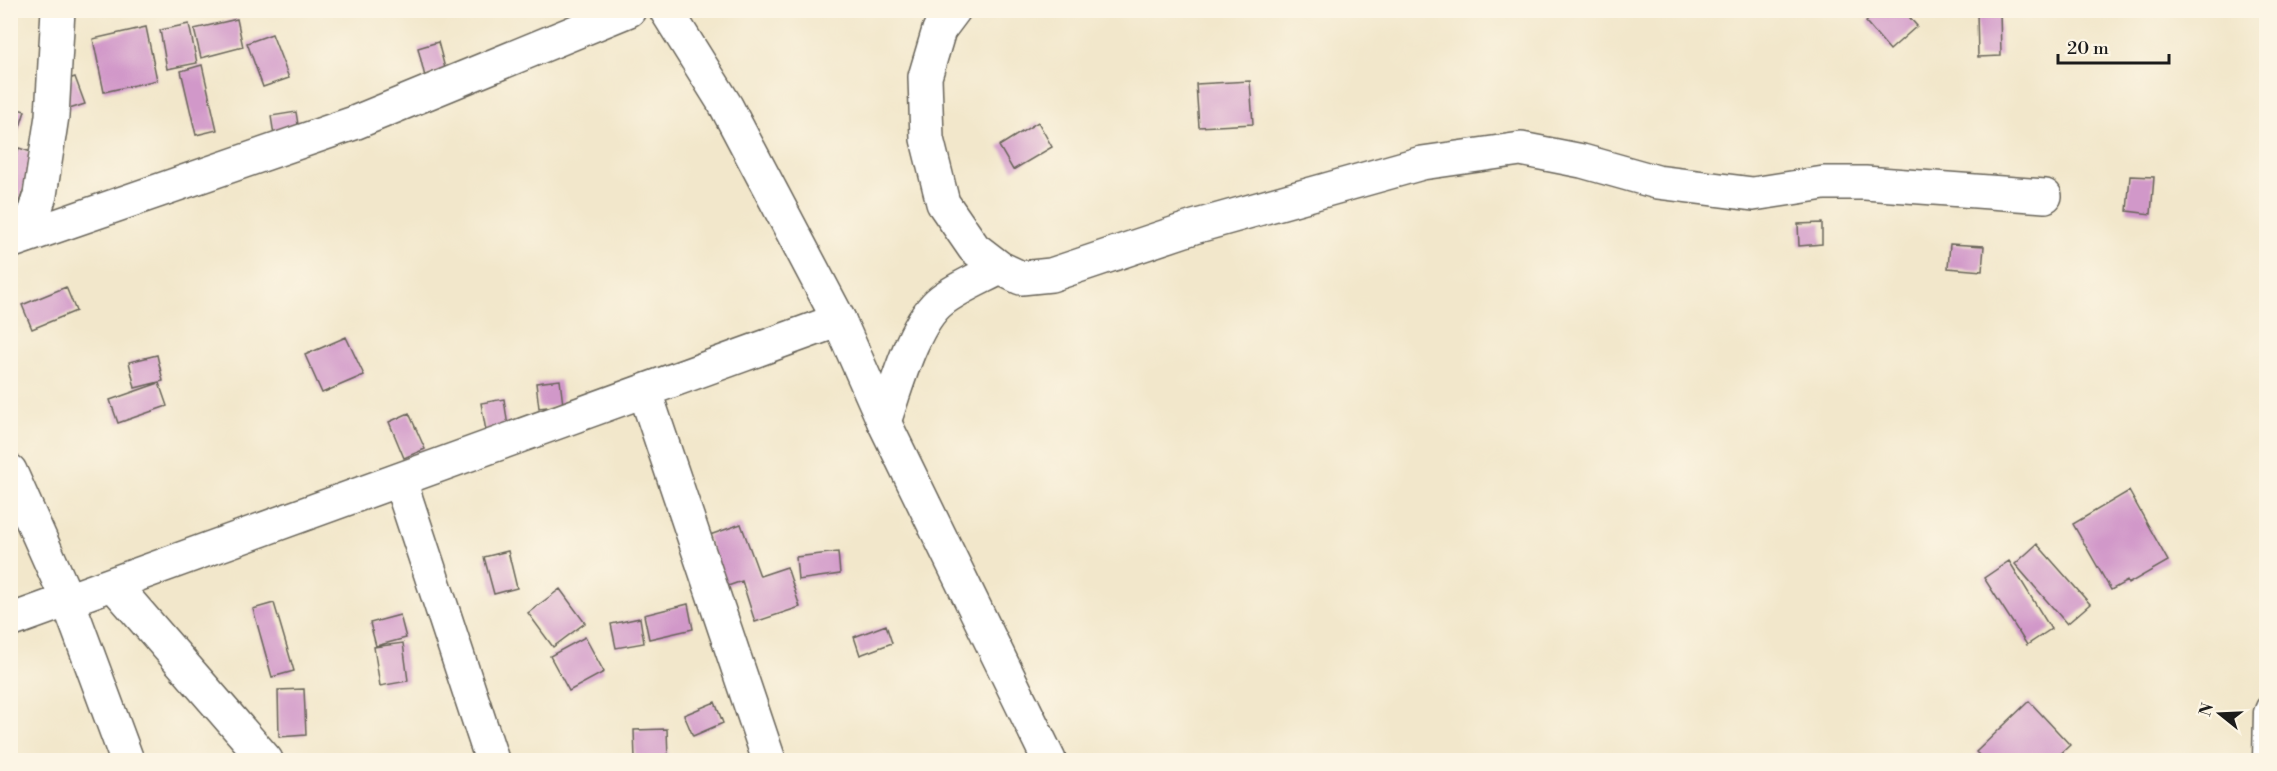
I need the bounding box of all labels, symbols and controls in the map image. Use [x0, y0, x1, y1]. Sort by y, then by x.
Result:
scale bar [2058, 27, 2169, 65]
text: 20 m [2067, 37, 2109, 60]
north arrow [2190, 684, 2250, 744]
text: N [2195, 700, 2218, 719]

